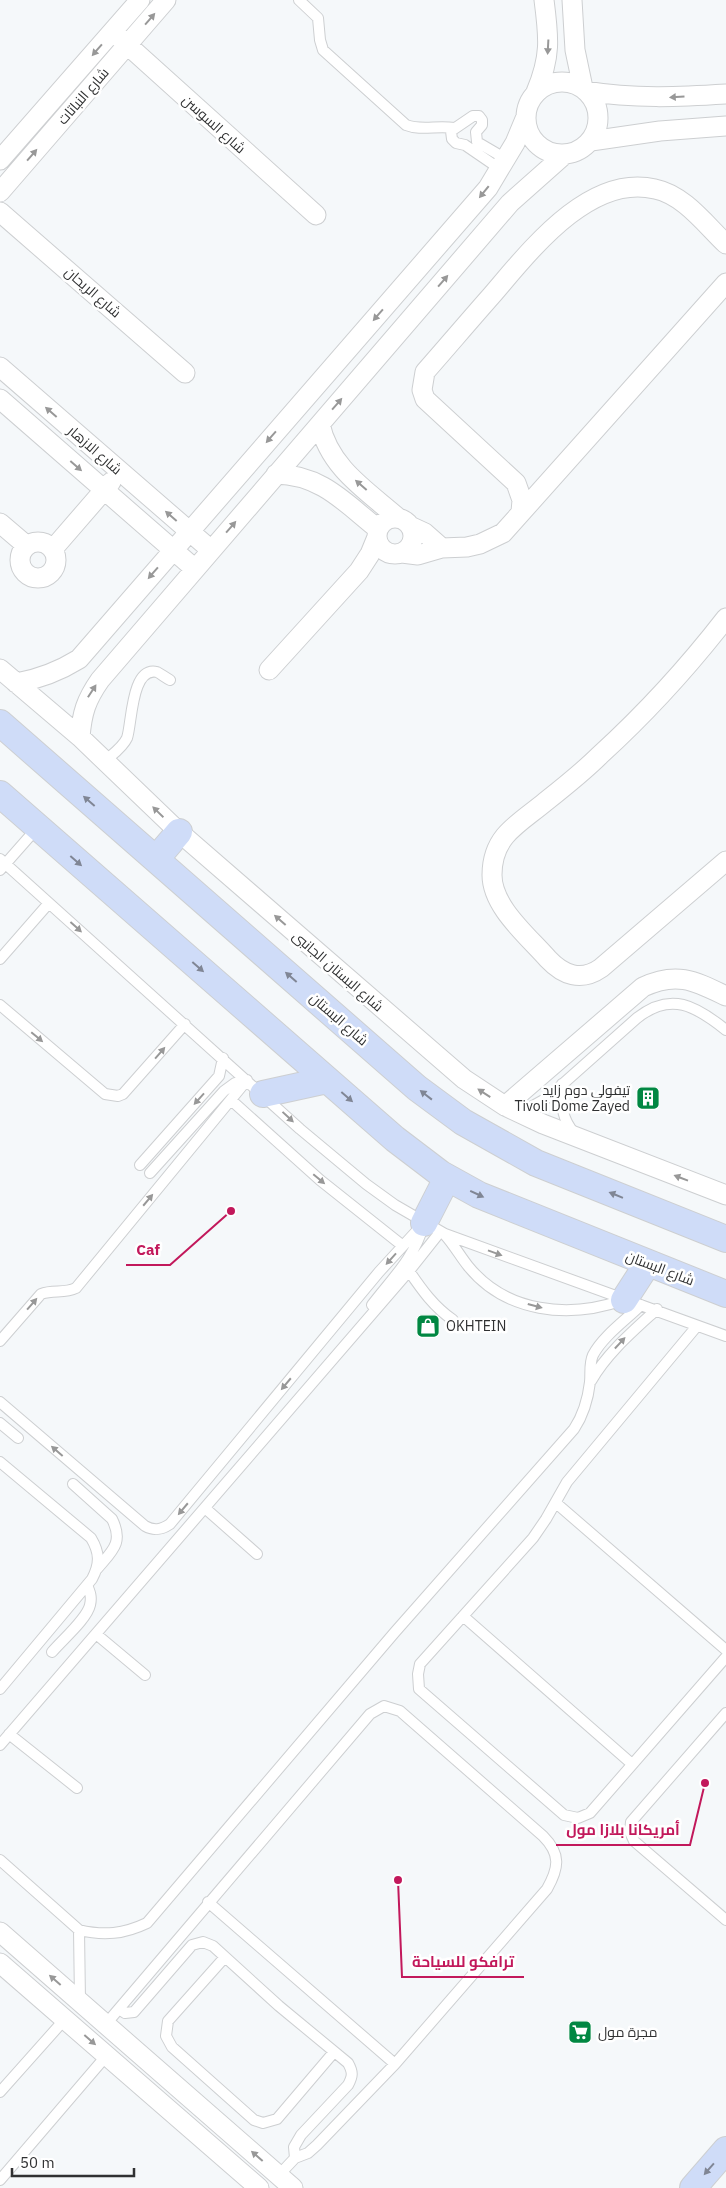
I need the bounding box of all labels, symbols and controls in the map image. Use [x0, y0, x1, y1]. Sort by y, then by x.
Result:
one-way arrow [144, 12, 155, 25]
one-way arrow [543, 39, 551, 55]
one-way arrow [92, 44, 103, 56]
street label: شارع النباتات [53, 64, 113, 128]
street label: شارع السوسن [179, 91, 249, 157]
one-way arrow [669, 93, 685, 101]
one-way arrow [26, 149, 37, 161]
one-way arrow [479, 185, 490, 198]
street label: شارع الريحان [61, 263, 125, 321]
one-way arrow [438, 274, 449, 287]
one-way arrow [372, 308, 384, 320]
one-way arrow [331, 398, 343, 410]
one-way arrow [44, 406, 57, 417]
street label: شارع الازهار [63, 421, 126, 478]
one-way arrow [265, 431, 277, 443]
one-way arrow [70, 460, 82, 472]
one-way arrow [355, 479, 367, 491]
one-way arrow [165, 511, 178, 522]
one-way arrow [225, 521, 237, 533]
one-way arrow [147, 567, 159, 579]
one-way arrow [88, 684, 97, 697]
one-way arrow [84, 795, 96, 807]
one-way arrow [152, 806, 164, 818]
one-way arrow [69, 855, 82, 866]
one-way arrow [274, 914, 286, 926]
one-way arrow [69, 921, 82, 932]
street label: شارع البستان الجانبى [289, 927, 387, 1015]
one-way arrow [192, 962, 205, 973]
one-way arrow [284, 972, 297, 983]
street label: شارع البستان [306, 989, 372, 1049]
one-way arrow [31, 1031, 44, 1042]
one-way arrow [154, 1046, 165, 1059]
place label: تيفولى دوم زايد Tivoli Dome Zayed [515, 1081, 630, 1115]
building icon: تيفولى دوم زايد Tivoli Dome Zayed [635, 1085, 661, 1111]
one-way arrow [477, 1088, 490, 1097]
one-way arrow [420, 1090, 433, 1101]
one-way arrow [194, 1092, 205, 1105]
one-way arrow [341, 1092, 354, 1103]
one-way arrow [281, 1111, 293, 1123]
one-way arrow [673, 1173, 688, 1181]
one-way arrow [312, 1174, 325, 1185]
one-way arrow [470, 1190, 484, 1198]
one-way arrow [608, 1191, 623, 1199]
one-way arrow [142, 1194, 153, 1207]
callout: Caf [126, 1235, 170, 1265]
text: Caf [136, 1240, 160, 1259]
street label: شارع البستان [623, 1247, 697, 1289]
one-way arrow [488, 1249, 503, 1257]
one-way arrow [385, 1252, 397, 1264]
one-way arrow [26, 1298, 38, 1310]
one-way arrow [527, 1303, 542, 1311]
shop icon: OKHTEIN [415, 1313, 441, 1339]
place label: OKHTEIN [446, 1317, 506, 1335]
one-way arrow [614, 1338, 626, 1350]
one-way arrow [281, 1377, 292, 1390]
one-way arrow [51, 1446, 64, 1457]
one-way arrow [177, 1502, 188, 1515]
callout: أمريكانا بلازا مول [556, 1815, 690, 1845]
text: أمريكانا بلازا مول [566, 1820, 680, 1839]
callout: ترافكو للسياحة [402, 1947, 524, 1977]
text: ترافكو للسياحة [412, 1952, 514, 1971]
one-way arrow [49, 1974, 62, 1985]
supermarket icon: مجرة مول [567, 2019, 593, 2045]
place label: مجرة مول [598, 2023, 658, 2041]
one-way arrow [83, 2035, 96, 2046]
scale bar [12, 2146, 135, 2178]
one-way arrow [250, 2150, 263, 2161]
text: 50 m [20, 2153, 55, 2172]
one-way arrow [704, 2162, 715, 2175]

